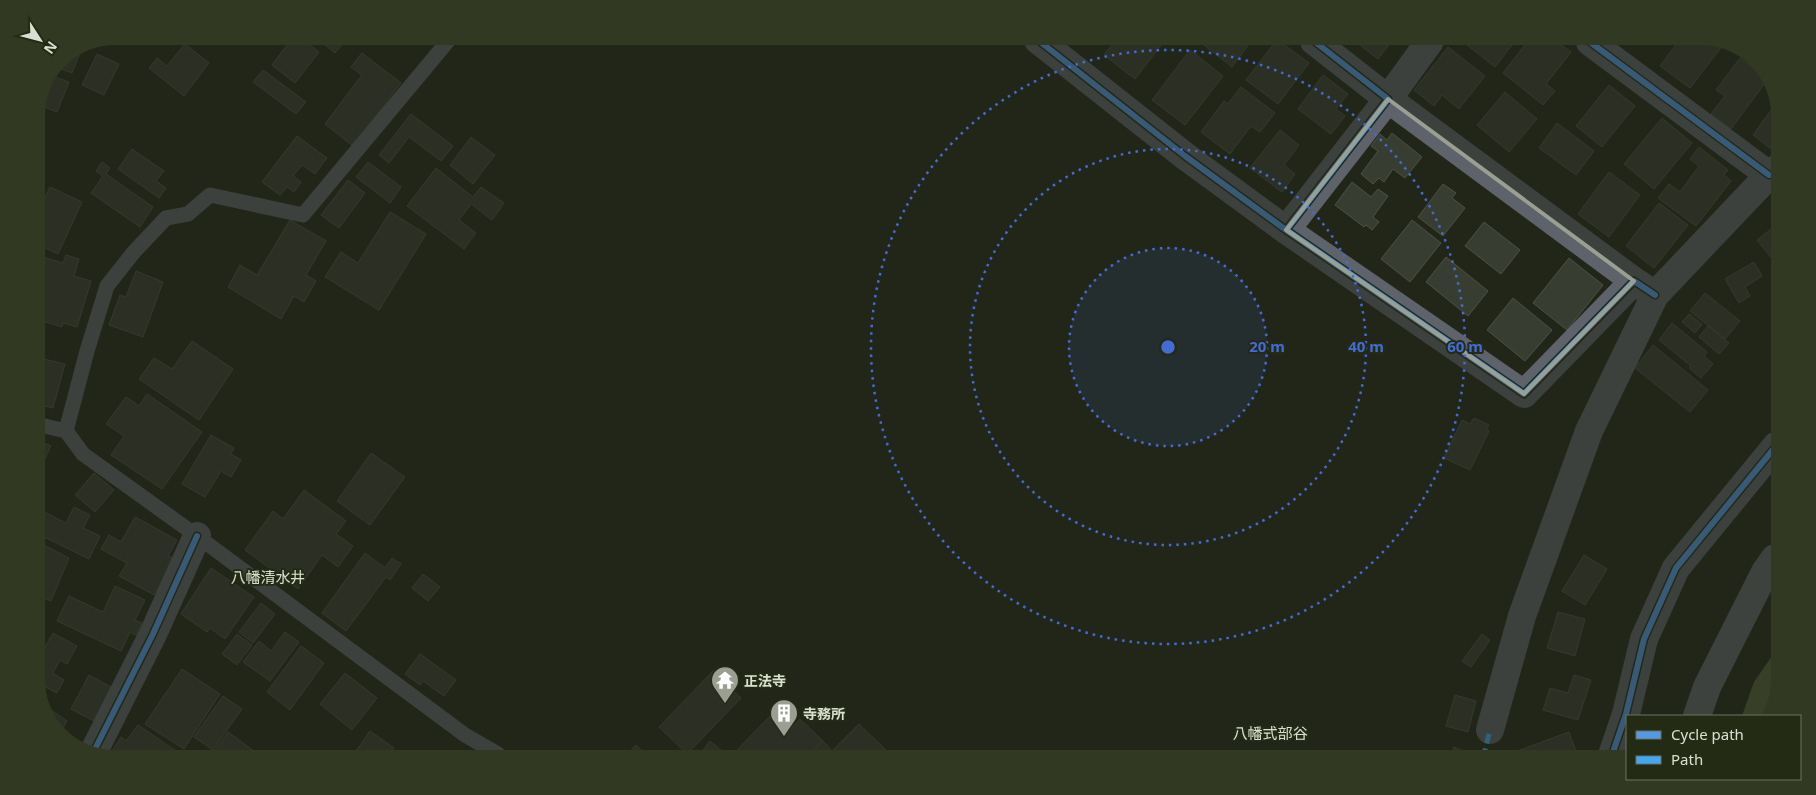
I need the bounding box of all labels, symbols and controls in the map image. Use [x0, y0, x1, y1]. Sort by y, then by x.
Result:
north arrow [15, 15, 65, 65]
text: N [40, 38, 62, 58]
text: 20 m [1249, 336, 1285, 356]
text: 40 m [1348, 336, 1384, 356]
text: 60 m [1447, 336, 1483, 356]
centre of rings [1159, 338, 1177, 356]
district label: 八幡清水井 [230, 567, 306, 587]
temple icon: 正法寺 [710, 665, 740, 704]
place label: 正法寺 [744, 671, 786, 690]
building icon: 寺務所 [769, 698, 799, 737]
place label: 寺務所 [803, 704, 845, 723]
legend [1626, 715, 1801, 780]
district label: 八幡式部谷 [1232, 723, 1308, 743]
text: Cycle path [1671, 724, 1744, 744]
text: Path [1671, 749, 1703, 769]

